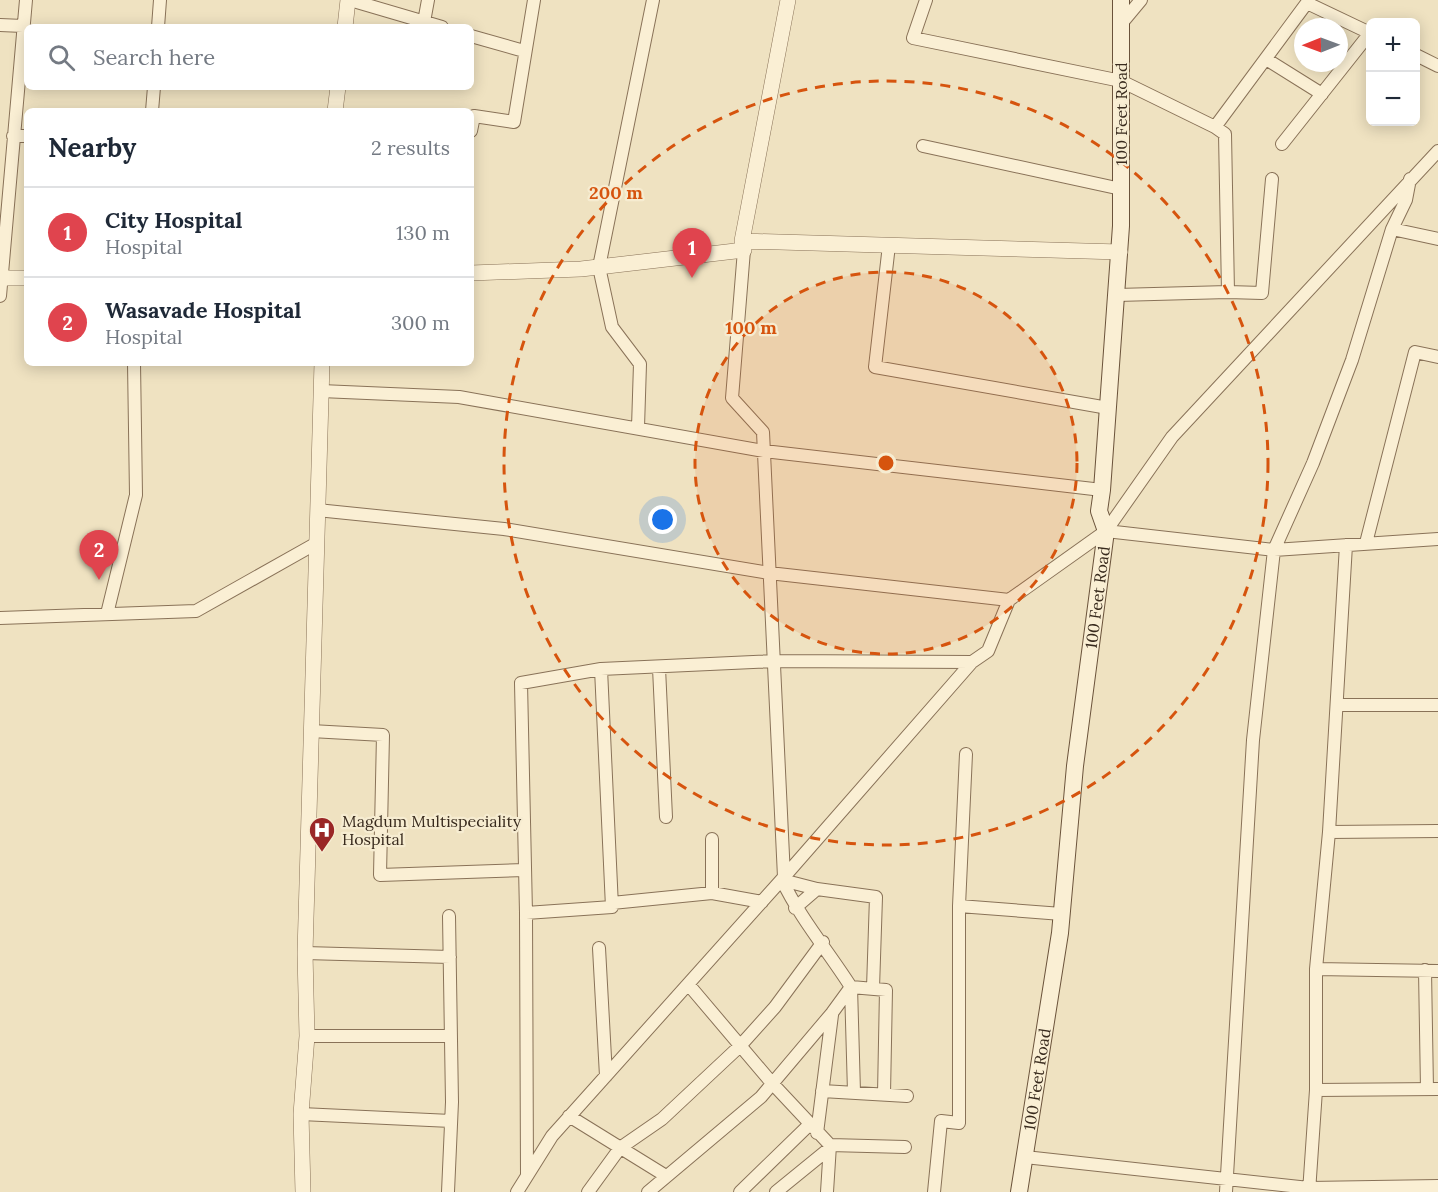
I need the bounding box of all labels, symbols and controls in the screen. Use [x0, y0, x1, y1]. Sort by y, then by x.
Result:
north arrow [1294, 18, 1348, 72]
map controls [1366, 18, 1420, 126]
button: + [1366, 18, 1420, 72]
search box [24, 24, 474, 90]
icon: search [45, 41, 78, 74]
text: Search here [93, 43, 215, 71]
street label: 100 Feet Road [1111, 62, 1131, 166]
button: − [1366, 72, 1420, 126]
text: Nearby [48, 131, 136, 164]
text: 2 results [371, 135, 450, 160]
text: 200 m [589, 181, 643, 204]
text: City Hospital [105, 206, 242, 234]
text: 1 [63, 220, 72, 245]
text: 130 m [396, 220, 450, 245]
pin: 1 [672, 228, 712, 278]
text: Hospital [105, 234, 183, 259]
text: Wasavade Hospital [105, 296, 301, 324]
text: 2 [62, 310, 73, 335]
text: 300 m [391, 310, 450, 335]
text: 100 m [725, 316, 777, 339]
text: Hospital [105, 324, 183, 349]
centre of rings [876, 453, 896, 473]
your location [648, 505, 677, 534]
pin: 2 [80, 530, 118, 580]
street label: 100 Feet Road [1081, 544, 1114, 650]
place label: Magdum Multispeciality Hospital [342, 811, 522, 849]
hospital icon: Magdum Multispeciality Hospital [307, 815, 337, 853]
street label: 100 Feet Road [1019, 1026, 1055, 1132]

